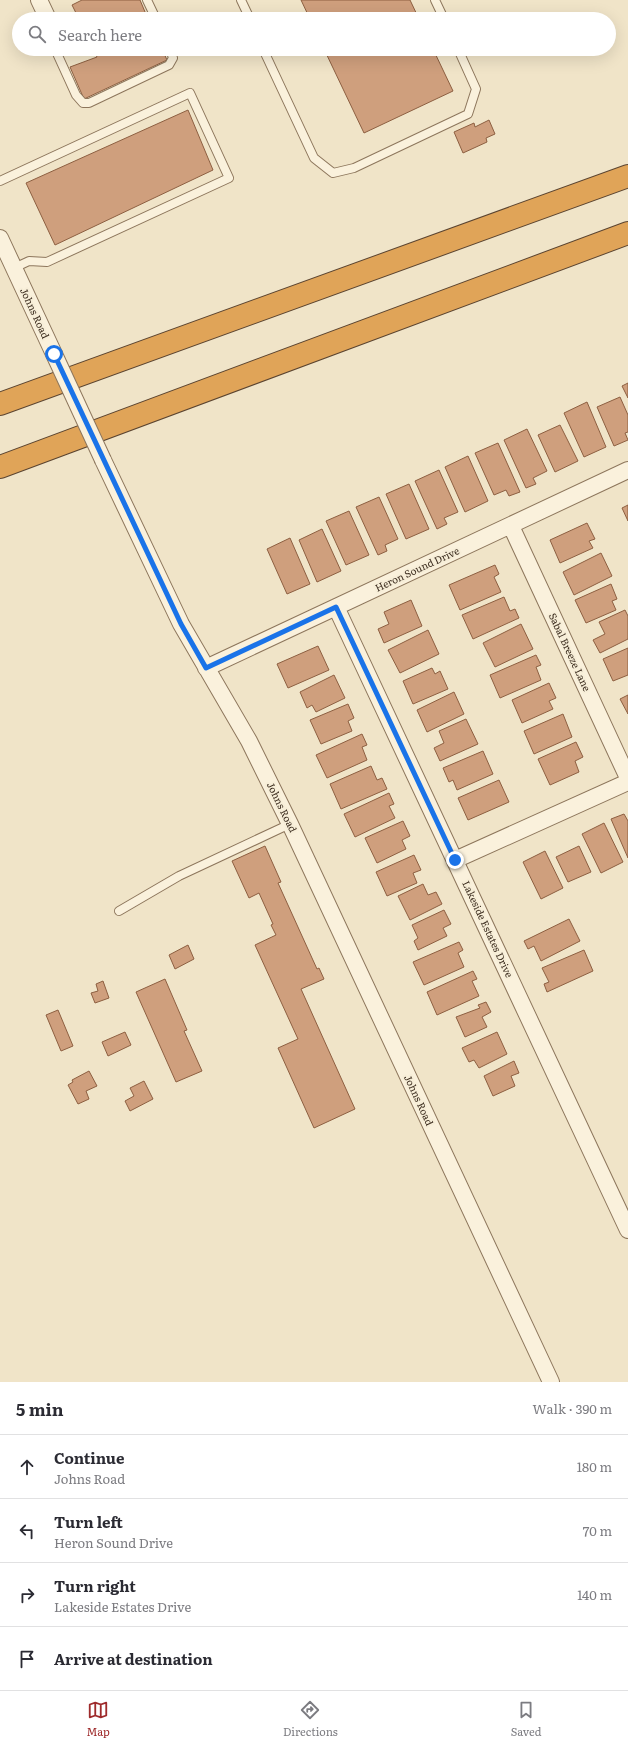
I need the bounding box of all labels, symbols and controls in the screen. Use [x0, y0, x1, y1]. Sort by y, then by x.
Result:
search box [12, 12, 616, 56]
icon: search [26, 23, 48, 45]
text: Search here [58, 23, 142, 46]
street label: Johns Road [17, 285, 54, 341]
route start [45, 345, 63, 363]
street label: Heron Sound Drive [372, 542, 461, 595]
street label: Sabal Breeze Lane [546, 610, 595, 693]
street label: Johns Road [264, 779, 301, 835]
route end [446, 851, 464, 869]
street label: Lakeside Estates Drive [459, 878, 518, 980]
street label: Johns Road [401, 1072, 438, 1128]
text: 5 min [16, 1396, 64, 1421]
text: Walk · 390 m [533, 1399, 612, 1418]
text: Continue [54, 1446, 124, 1469]
icon: ahead [16, 1456, 38, 1478]
text: 180 m [577, 1457, 612, 1476]
text: Johns Road [54, 1469, 125, 1488]
text: Turn left [54, 1510, 123, 1533]
icon: left [16, 1520, 38, 1542]
text: 70 m [583, 1521, 612, 1540]
text: Heron Sound Drive [54, 1533, 173, 1552]
text: Turn right [54, 1574, 136, 1597]
icon: right [16, 1584, 38, 1606]
text: 140 m [577, 1585, 612, 1604]
text: Lakeside Estates Drive [54, 1597, 191, 1616]
text: Arrive at destination [54, 1647, 213, 1670]
icon: arrive [16, 1648, 38, 1670]
tab: Map [86, 1699, 110, 1739]
tab: Directions [283, 1699, 338, 1739]
tab: Saved [511, 1699, 541, 1739]

